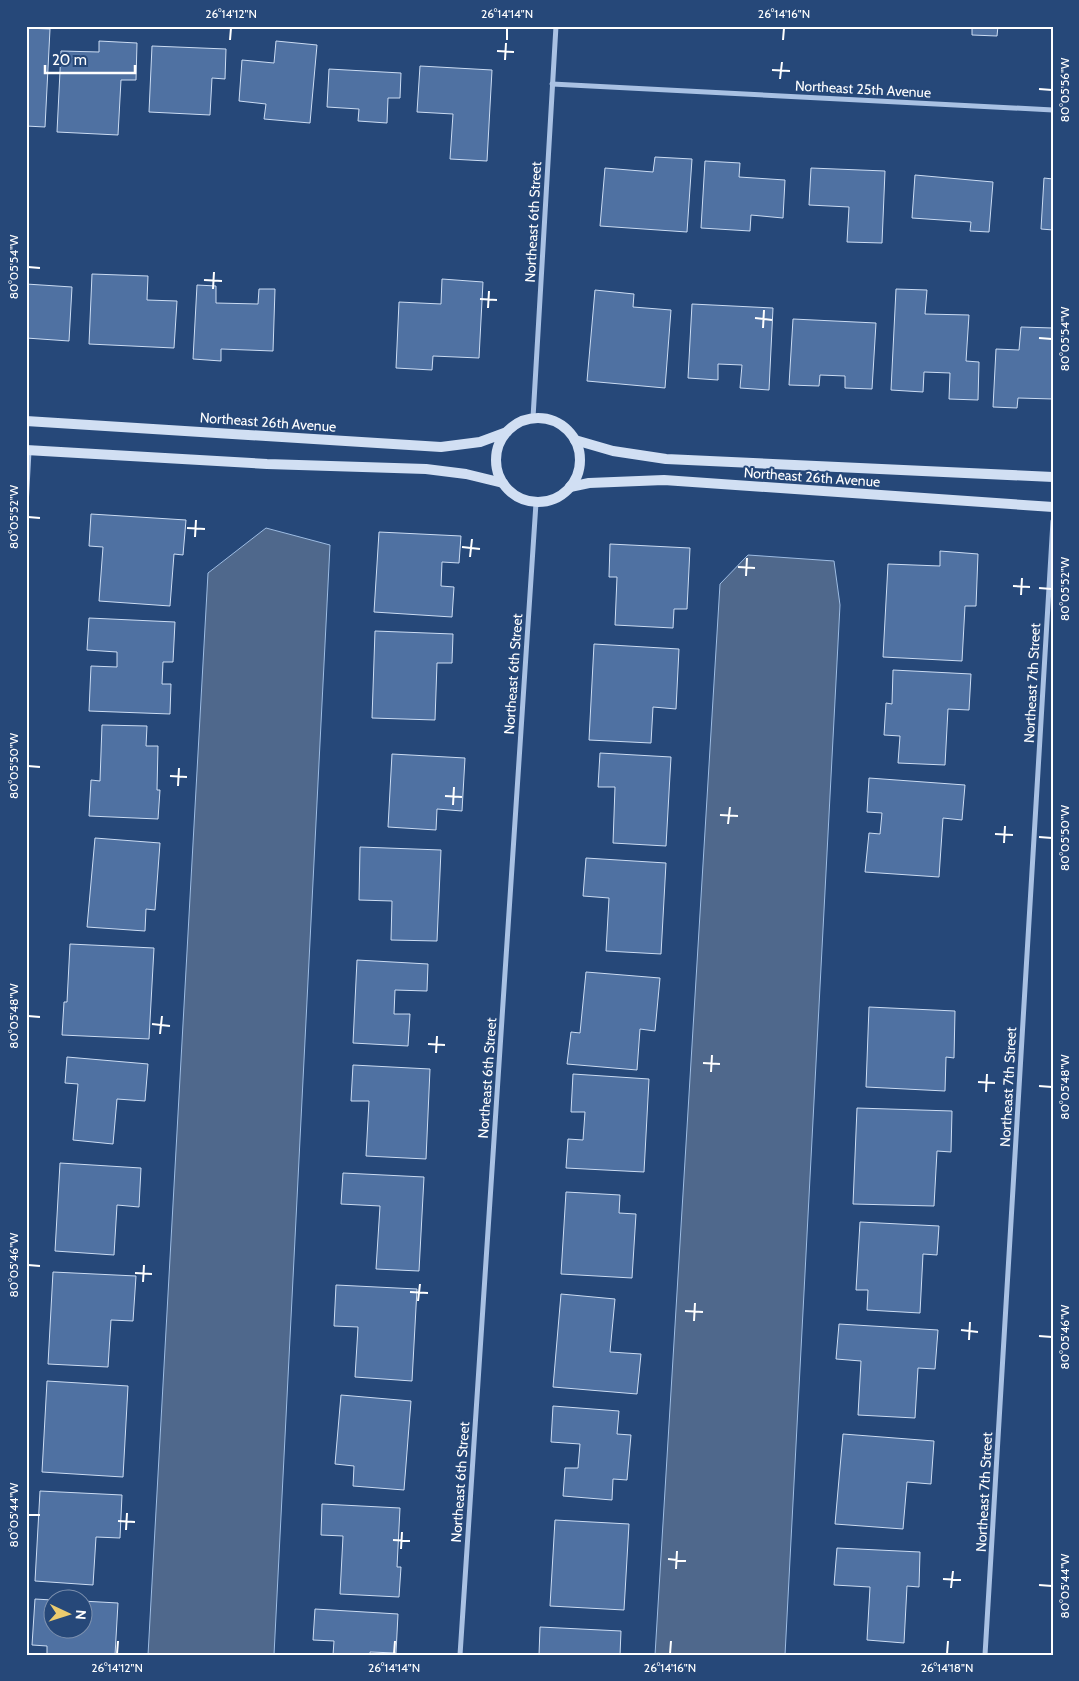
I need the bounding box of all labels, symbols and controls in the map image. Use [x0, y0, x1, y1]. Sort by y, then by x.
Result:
text: 26°14'12"N [205, 6, 257, 21]
text: 26°14'14"N [481, 6, 533, 21]
text: 26°14'16"N [758, 6, 810, 21]
scale bar [45, 42, 135, 74]
text: 20 m [52, 51, 87, 69]
text: 80°05'56"W [1057, 57, 1072, 122]
street label: Northeast 25th Avenue [794, 76, 932, 102]
street label: Northeast 6th Street [521, 161, 545, 283]
text: 80°05'54"W [6, 234, 21, 299]
text: 80°05'54"W [1057, 306, 1072, 371]
street label: Northeast 26th Avenue [199, 408, 337, 436]
street label: Northeast 26th Avenue [743, 463, 881, 491]
text: 80°05'52"W [6, 484, 21, 549]
text: 80°05'52"W [1057, 556, 1072, 621]
street label: Northeast 6th Street [500, 613, 526, 735]
street label: Northeast 7th Street [1020, 622, 1044, 743]
text: 80°05'50"W [6, 732, 21, 799]
text: 80°05'50"W [1057, 804, 1072, 871]
text: 80°05'48"W [6, 983, 21, 1049]
street label: Northeast 6th Street [474, 1017, 500, 1139]
street label: Northeast 7th Street [996, 1026, 1020, 1147]
text: 80°05'48"W [1057, 1054, 1072, 1120]
text: 80°05'46"W [6, 1232, 21, 1297]
text: 80°05'46"W [1057, 1304, 1072, 1369]
street label: Northeast 6th Street [447, 1421, 473, 1543]
street label: Northeast 7th Street [972, 1431, 996, 1552]
text: 80°05'44"W [6, 1482, 21, 1547]
text: 80°05'44"W [1057, 1553, 1072, 1618]
north arrow [42, 1588, 92, 1638]
text: N [72, 1609, 90, 1620]
text: 26°14'12"N [91, 1660, 143, 1675]
text: 26°14'14"N [368, 1660, 420, 1675]
text: 26°14'16"N [644, 1660, 696, 1675]
text: 26°14'18"N [921, 1660, 973, 1675]

